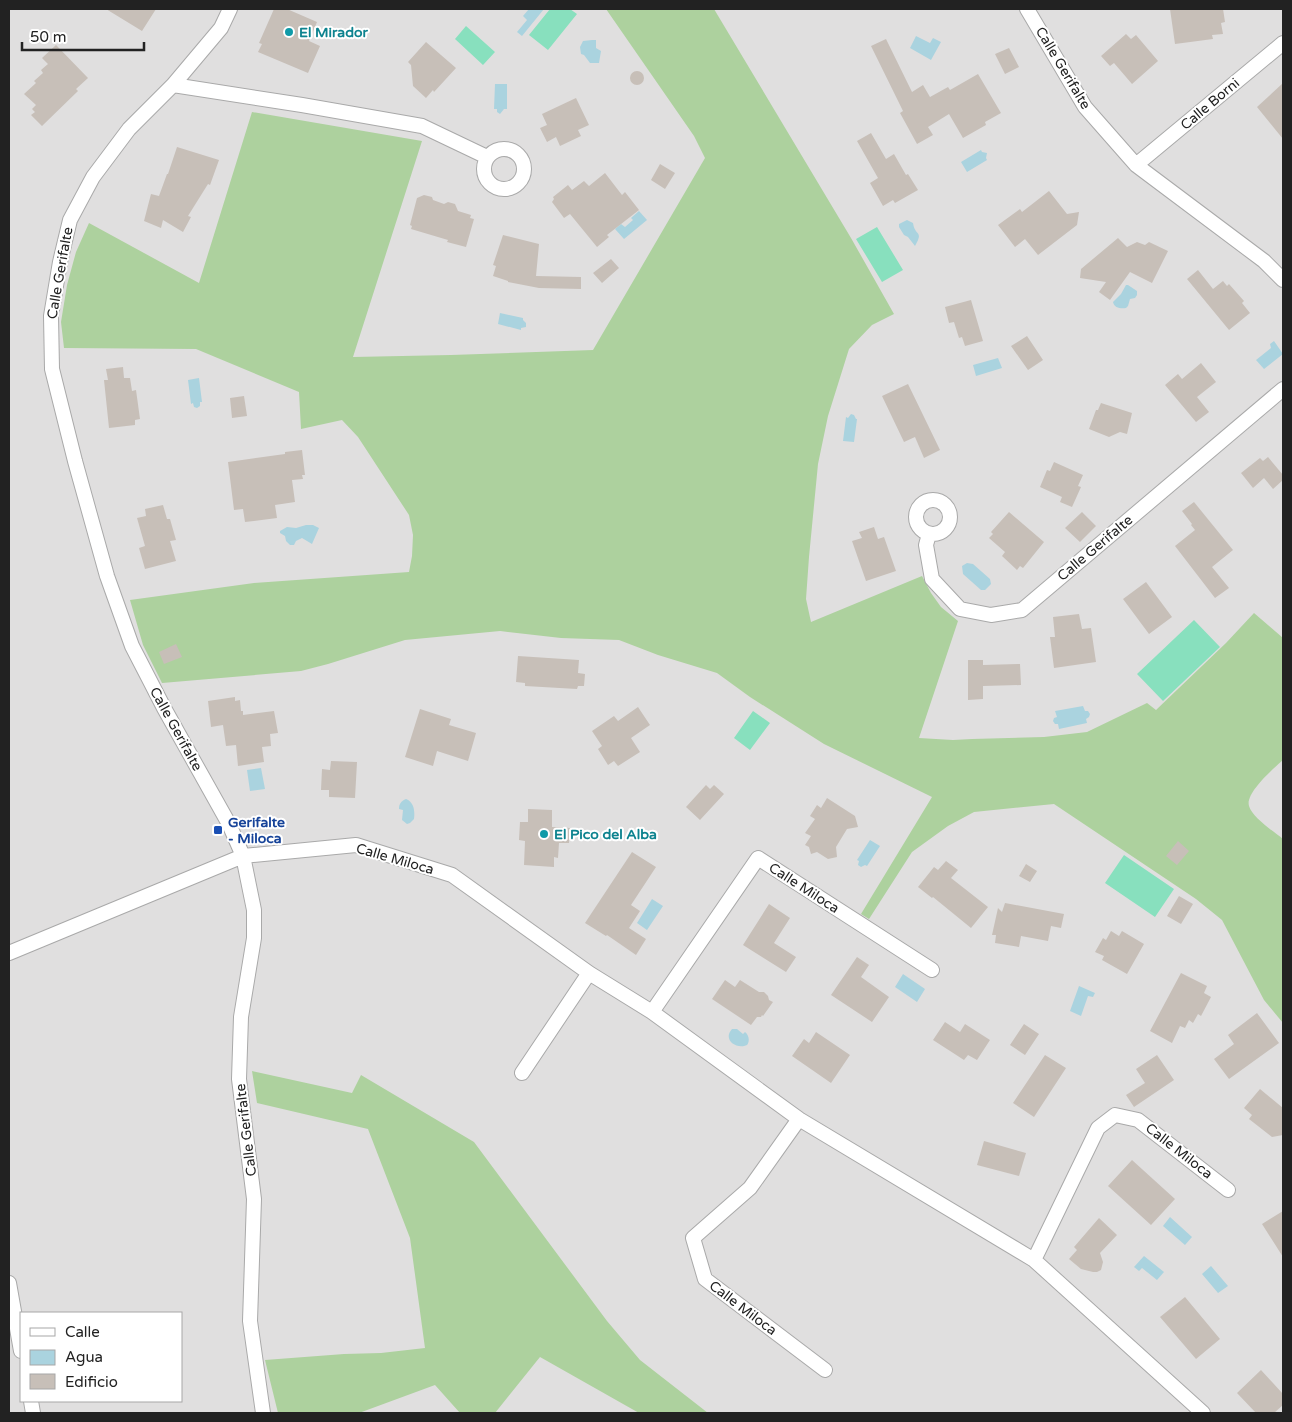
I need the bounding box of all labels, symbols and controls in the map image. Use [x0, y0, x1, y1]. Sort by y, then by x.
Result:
scale bar [22, 20, 145, 52]
place label: El Mirador [299, 24, 369, 41]
street label: Calle Gerifalte [1032, 24, 1094, 112]
marker: El Mirador [283, 26, 295, 38]
text: 50 m [30, 28, 67, 46]
street label: Calle Borni [1177, 74, 1243, 134]
street label: Calle Gerifalte [44, 226, 76, 320]
street label: Calle Gerifalte [1054, 512, 1136, 584]
street label: Calle Gerifalte [146, 684, 206, 774]
place label: Gerifalte - Miloca [228, 814, 285, 847]
marker: Gerifalte - Miloca [212, 824, 224, 836]
place label: El Pico del Alba [554, 826, 657, 843]
marker: El Pico del Alba [538, 828, 550, 840]
street label: Calle Miloca [354, 840, 436, 878]
street label: Calle Miloca [766, 859, 842, 917]
street label: Calle Gerifalte [232, 1083, 260, 1177]
street label: Calle Miloca [1142, 1120, 1216, 1182]
street label: Calle Miloca [706, 1277, 780, 1339]
legend [20, 1312, 182, 1402]
text: Calle [65, 1323, 100, 1341]
text: Agua [65, 1348, 103, 1366]
text: Edificio [65, 1373, 118, 1391]

